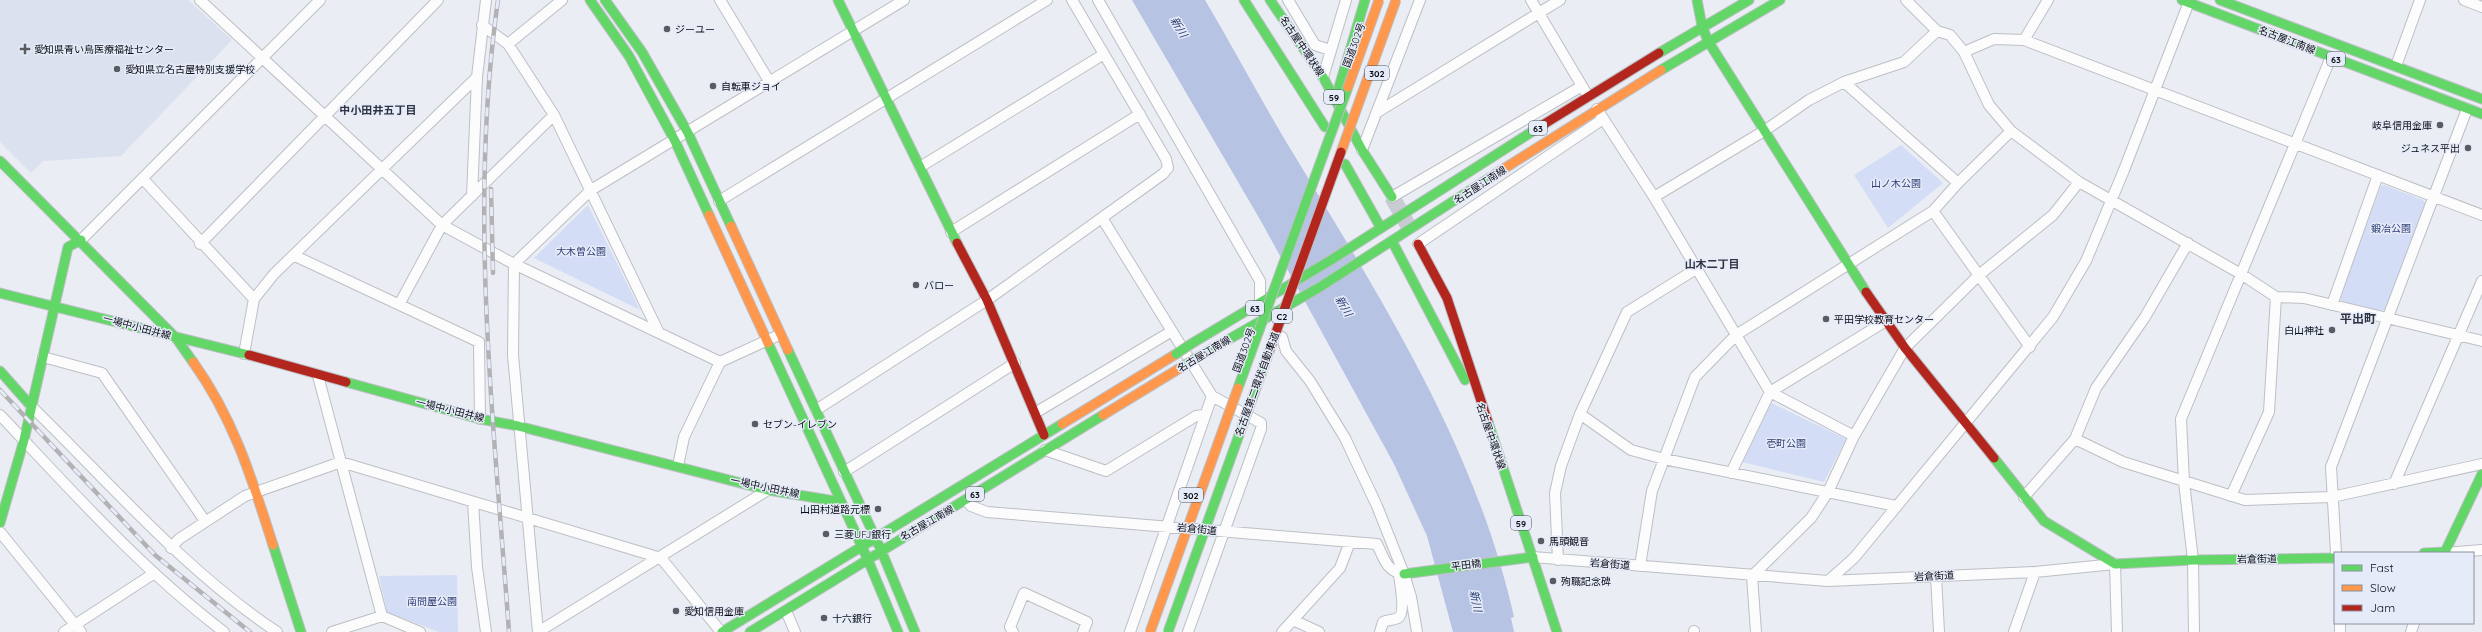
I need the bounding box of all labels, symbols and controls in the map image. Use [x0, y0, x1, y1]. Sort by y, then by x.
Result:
street label: 名古屋中環状線 [1277, 13, 1327, 79]
water label: 新川 [1167, 14, 1191, 41]
street label: 国道302号 [1340, 21, 1368, 69]
place label: ジーユー [675, 23, 715, 36]
street label: 名古屋江南線 [2257, 23, 2317, 57]
marker: ジーユー [662, 24, 672, 34]
marker: 愛知県青い鳥医療福祉センター [19, 43, 31, 55]
place label: 愛知県青い鳥医療福祉センター [34, 43, 174, 56]
road number: 63 [2327, 52, 2345, 66]
place label: 愛知県立名古屋特別支援学校 [125, 63, 255, 76]
marker: 愛知県立名古屋特別支援学校 [112, 64, 122, 74]
road number: 302 [1365, 66, 1389, 80]
place label: 自転車ジョイ [721, 80, 781, 93]
marker: 自転車ジョイ [708, 81, 718, 91]
road number: 59 [1324, 90, 1344, 104]
district label: 中小田井五丁目 [340, 103, 417, 117]
place label: 岐阜信用金庫 [2372, 119, 2432, 132]
marker: 岐阜信用金庫 [2435, 120, 2445, 130]
road number: 63 [1529, 121, 1547, 135]
place label: ジュネス平出 [2401, 142, 2460, 155]
marker: ジュネス平出 [2463, 143, 2473, 153]
street label: 名古屋江南線 [1451, 163, 1509, 207]
park label: 山ノ木公園 [1871, 177, 1921, 190]
park label: 鍛冶公園 [2371, 222, 2411, 235]
park label: 大木曽公園 [556, 245, 606, 258]
district label: 山木二丁目 [1685, 257, 1740, 271]
place label: バロー [924, 279, 954, 292]
marker: バロー [911, 280, 921, 290]
water label: 新川 [1332, 293, 1356, 320]
road number: 63 [1246, 301, 1264, 315]
road number: C2 [1272, 309, 1292, 323]
district label: 平出町 [2340, 311, 2376, 326]
street label: 一場中小田井線 [102, 312, 172, 342]
place label: 平田学校教育センター [1834, 313, 1934, 326]
marker: 平田学校教育センター [1821, 314, 1831, 324]
place label: 白山神社 [2284, 324, 2324, 337]
marker: 白山神社 [2327, 325, 2337, 335]
street label: 国道302号 [1230, 326, 1258, 374]
street label: 名古屋第二環状自動車道 [1232, 330, 1282, 438]
street label: 名古屋江南線 [1175, 333, 1233, 375]
street label: 一場中小田井線 [414, 395, 486, 425]
street label: 名古屋中環状線 [1473, 401, 1509, 471]
place label: セブン-イレブン [763, 418, 837, 431]
marker: セブン-イレブン [750, 419, 760, 429]
park label: 壱町公園 [1766, 437, 1806, 450]
street label: 一場中小田井線 [729, 473, 801, 501]
road number: 63 [966, 487, 984, 501]
road number: 302 [1179, 488, 1203, 502]
street label: 名古屋江南線 [898, 502, 956, 544]
place label: 山田村道路元標 [800, 503, 870, 516]
marker: 山田村道路元標 [873, 504, 883, 514]
road number: 59 [1511, 516, 1531, 530]
street label: 岩倉街道 [1176, 520, 1218, 538]
place label: 三菱UFJ銀行 [834, 528, 891, 541]
marker: 三菱UFJ銀行 [821, 529, 831, 539]
place label: 馬頭観音 [1549, 535, 1589, 548]
marker: 馬頭観音 [1536, 536, 1546, 546]
street label: 岩倉街道 [2237, 552, 2277, 566]
legend [2334, 552, 2474, 624]
street label: 岩倉街道 [1590, 556, 1630, 572]
street label: 平田橋 [1450, 557, 1482, 573]
text: Fast [2370, 560, 2394, 575]
street label: 岩倉街道 [1914, 568, 1954, 584]
place label: 殉職記念碑 [1561, 575, 1611, 588]
marker: 殉職記念碑 [1548, 576, 1558, 586]
text: Slow [2370, 580, 2396, 595]
water label: 新川 [1467, 589, 1485, 614]
park label: 南問屋公園 [407, 595, 457, 608]
text: Jam [2370, 600, 2395, 615]
place label: 愛知信用金庫 [684, 605, 744, 618]
marker: 愛知信用金庫 [671, 606, 681, 616]
place label: 十六銀行 [832, 612, 872, 625]
marker: 十六銀行 [819, 613, 829, 623]

